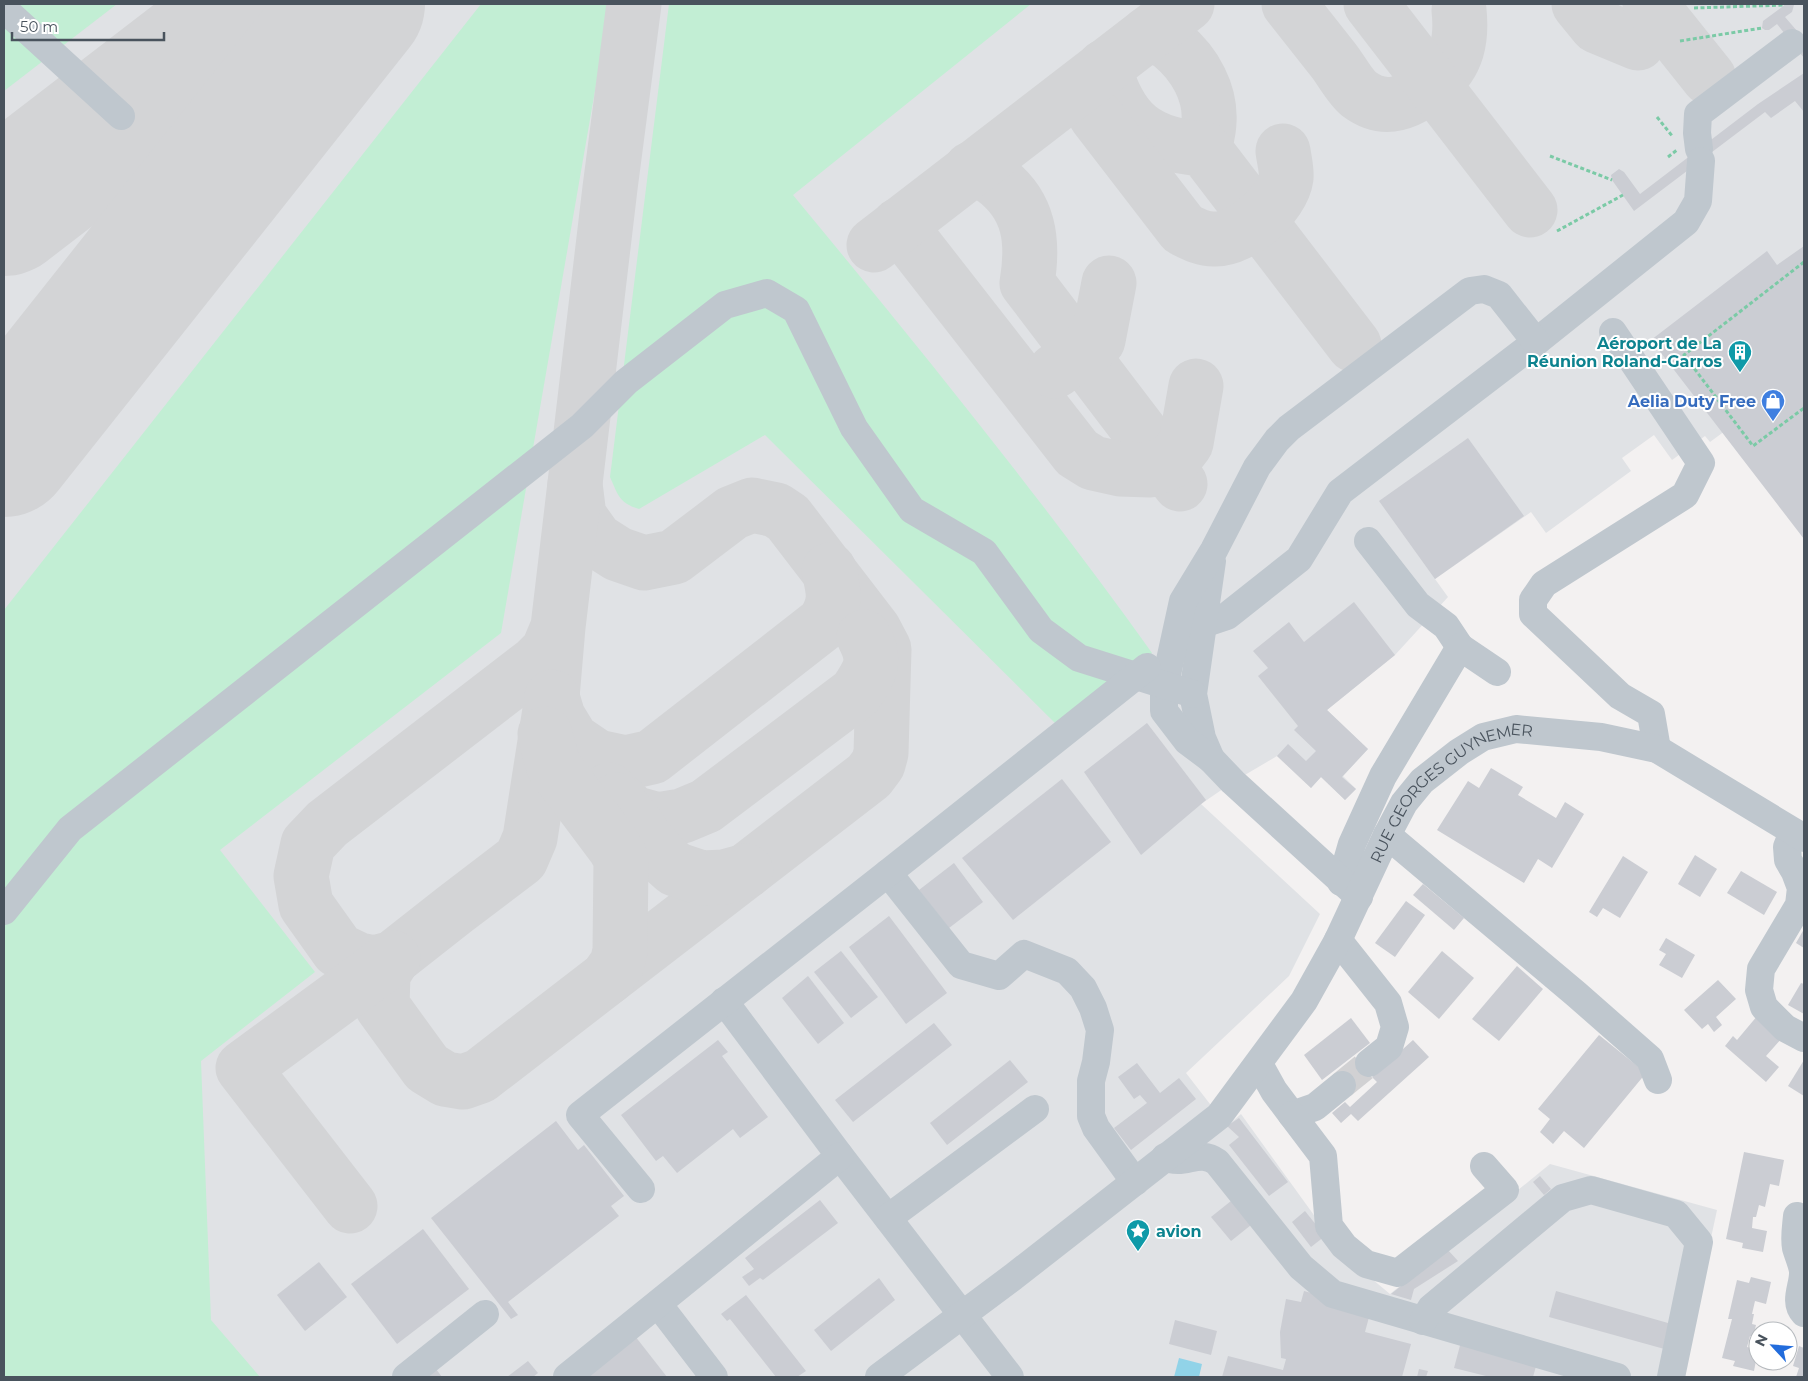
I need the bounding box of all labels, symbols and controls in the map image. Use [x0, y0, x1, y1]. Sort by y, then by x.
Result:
scale bar [12, 10, 165, 42]
text: 50 m [20, 17, 58, 36]
place label: Aéroport de La Réunion Roland-Garros [1527, 334, 1723, 371]
building icon: Aéroport de La Réunion Roland-Garros [1727, 339, 1753, 373]
shop icon: Aelia Duty Free [1760, 388, 1786, 422]
place label: Aelia Duty Free [1627, 392, 1756, 411]
street label: RUE GEORGES GUYNEMER [1366, 719, 1534, 866]
place icon: avion [1125, 1218, 1151, 1252]
place label: avion [1156, 1222, 1202, 1241]
north arrow [1748, 1321, 1798, 1371]
text: N [1751, 1331, 1772, 1349]

